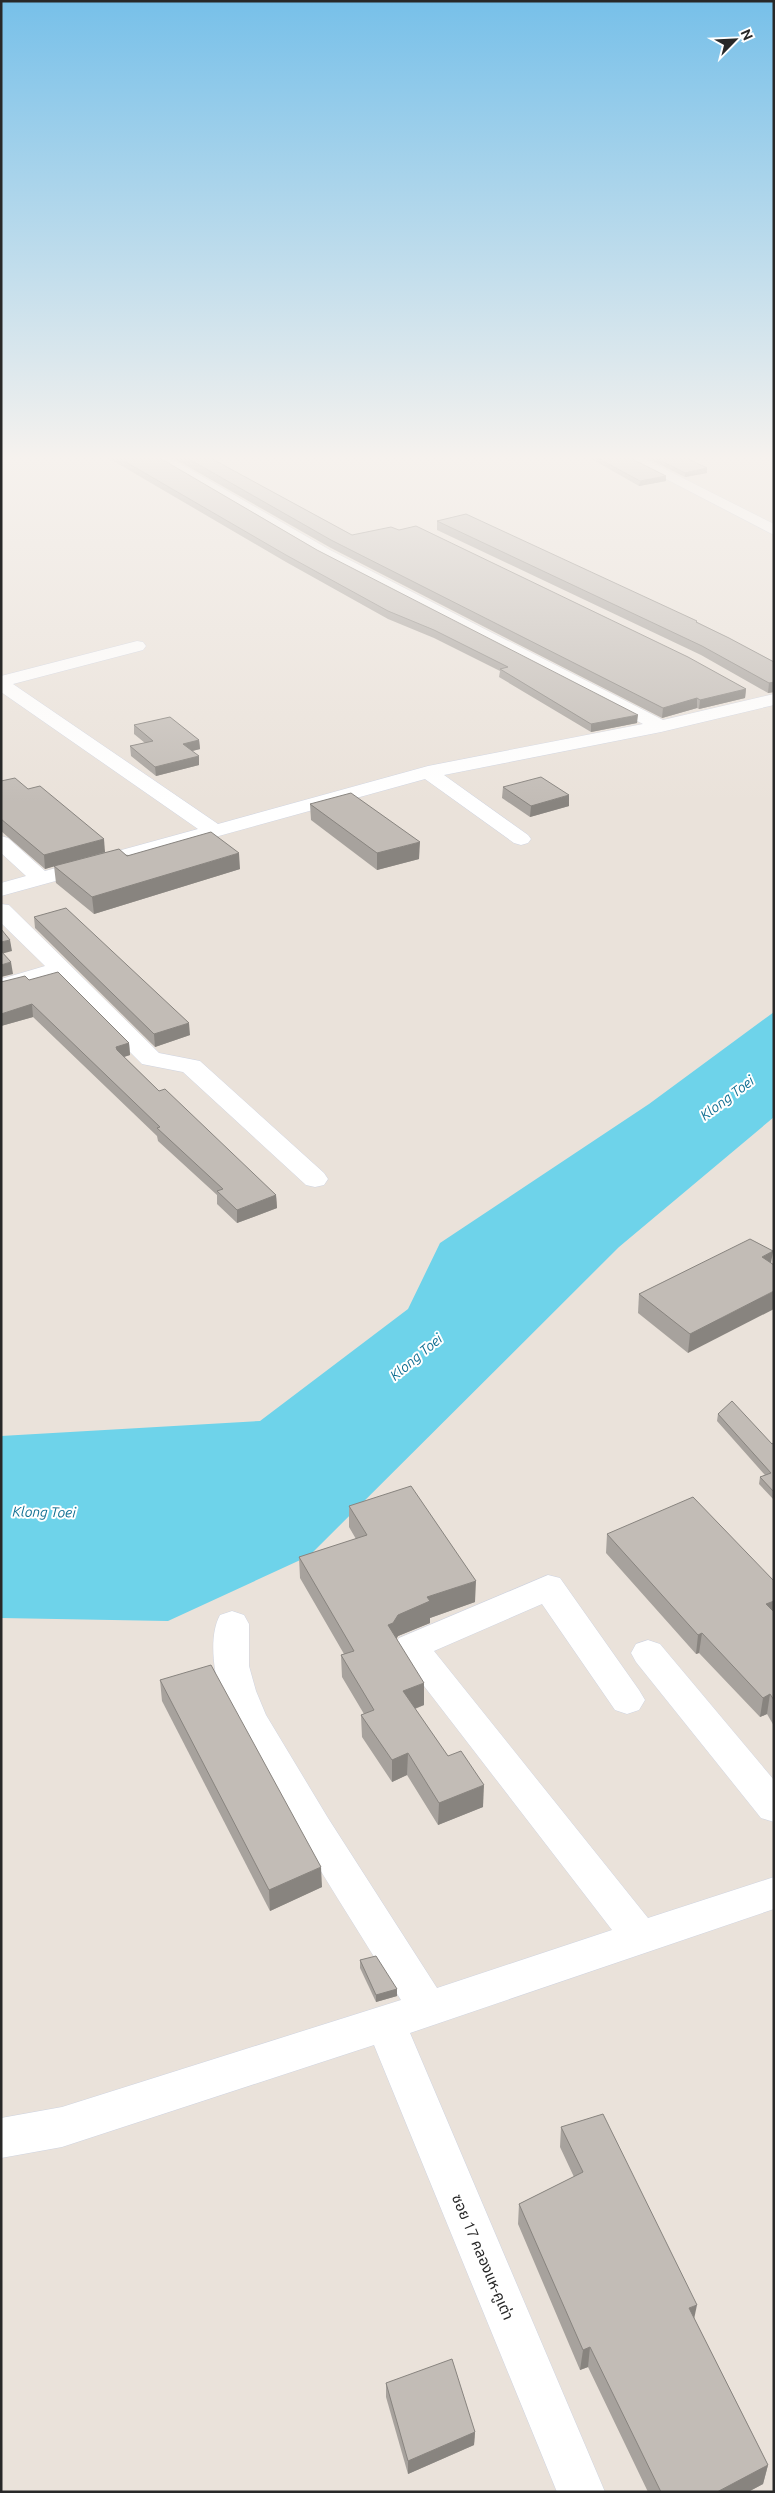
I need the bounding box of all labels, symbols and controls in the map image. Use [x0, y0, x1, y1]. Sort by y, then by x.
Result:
north arrow [710, 15, 760, 65]
text: N [737, 27, 756, 43]
water label: Klong Toei [697, 1072, 758, 1123]
water label: Klong Toei [387, 1330, 446, 1384]
water label: Klong Toei [12, 1503, 76, 1521]
street label: ซอย 17 คลองแห-คูเต่า [448, 2192, 517, 2323]

